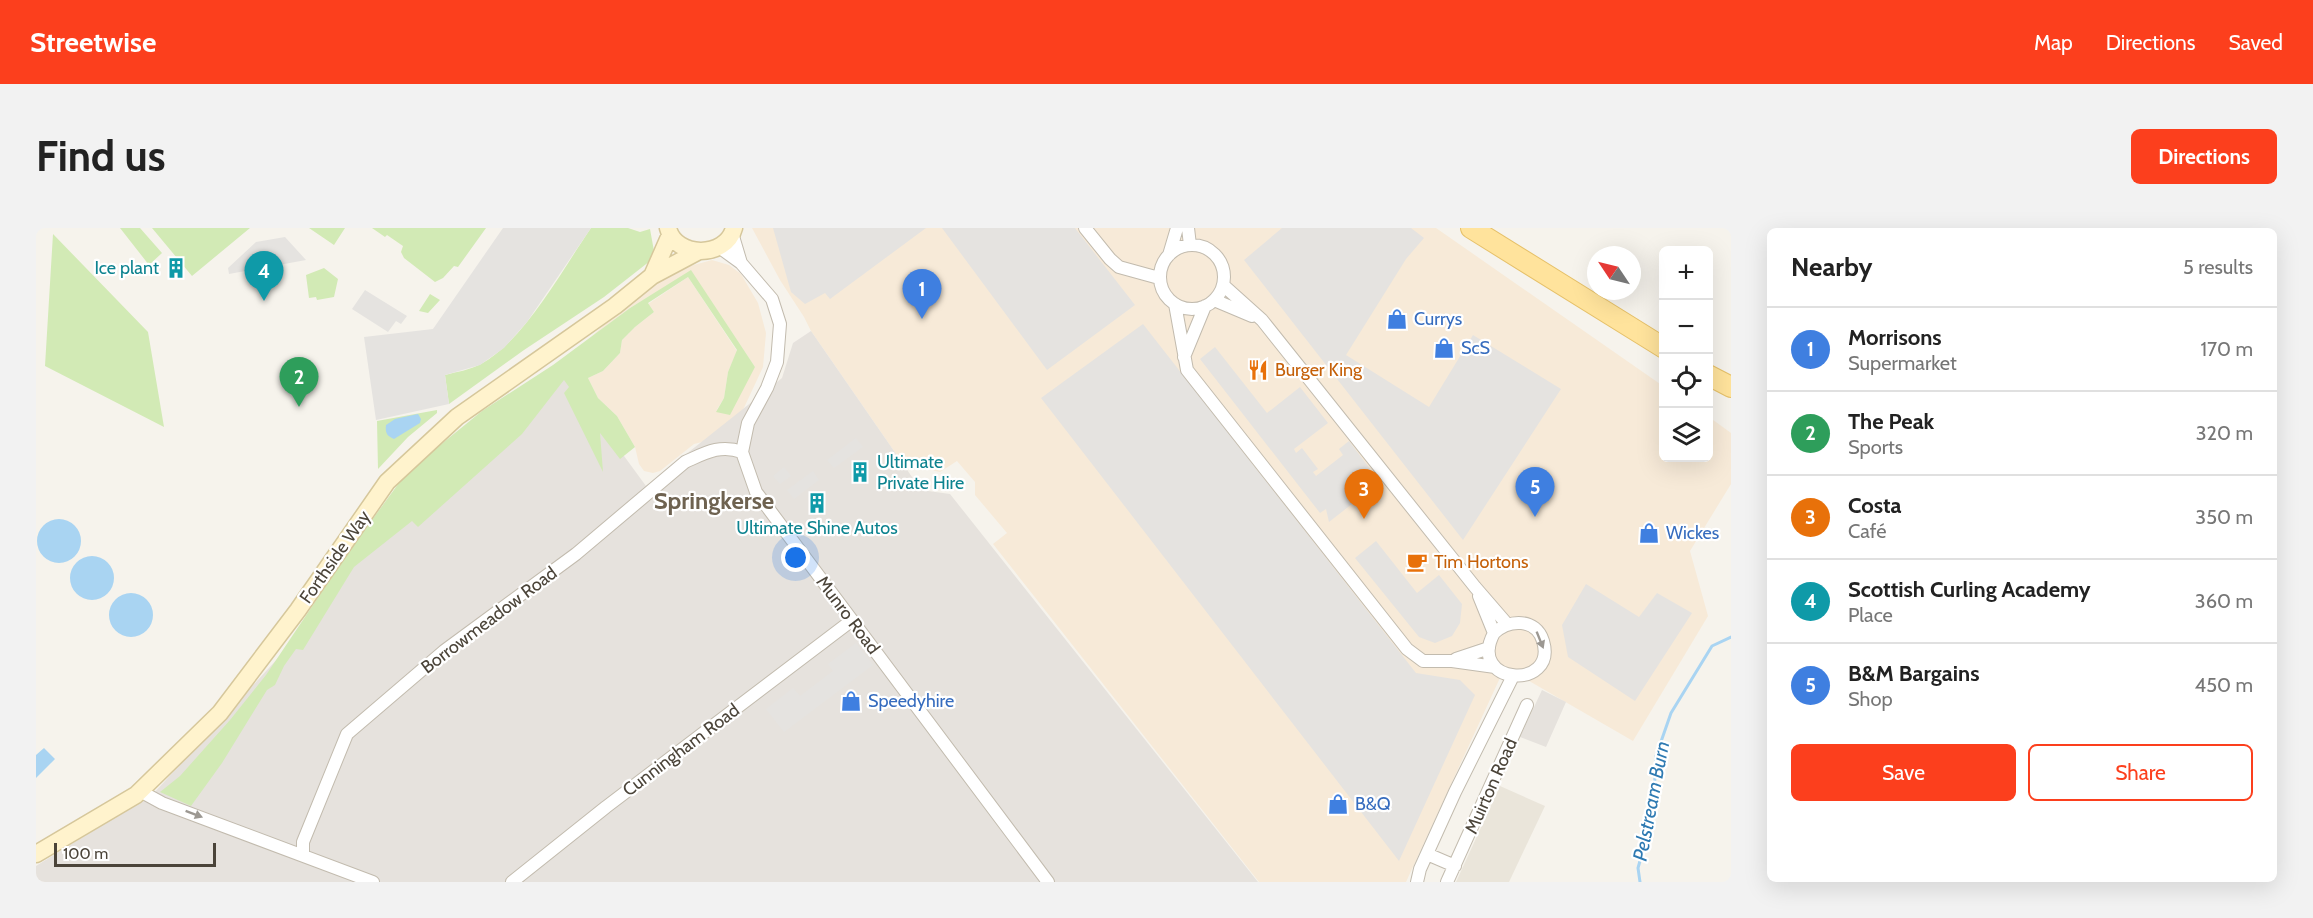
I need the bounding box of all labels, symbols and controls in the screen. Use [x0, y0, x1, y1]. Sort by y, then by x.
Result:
text: Streetwise [30, 25, 156, 59]
text: Map [2034, 30, 2073, 55]
text: Directions [2106, 30, 2195, 55]
text: Saved [2228, 30, 2283, 55]
button: Directions [2131, 129, 2277, 184]
text: Find us [36, 130, 165, 182]
north arrow [1587, 246, 1641, 300]
map controls [1659, 246, 1713, 462]
button: + [1659, 246, 1713, 300]
pin: 4 [244, 251, 284, 301]
text: Nearby [1791, 251, 1872, 283]
text: 5 results [2183, 255, 2253, 279]
building icon: Ice plant [164, 256, 188, 280]
place label: Ice plant [94, 257, 159, 279]
pin: 1 [902, 270, 942, 319]
button: − [1659, 300, 1713, 354]
shop icon: Currys [1385, 307, 1409, 331]
place label: Currys [1414, 308, 1462, 330]
text: Morrisons [1848, 324, 1942, 351]
shop icon: ScS [1432, 336, 1456, 360]
place label: ScS [1461, 337, 1490, 359]
text: 1 [1807, 337, 1814, 361]
text: 170 m [2201, 337, 2253, 361]
text: Supermarket [1848, 351, 1957, 375]
button: locate [1659, 354, 1713, 408]
pin: 2 [280, 358, 318, 407]
restaurant icon: Burger King [1246, 358, 1270, 382]
place label: Burger King [1275, 359, 1363, 381]
button: layers [1659, 408, 1713, 462]
text: The Peak [1848, 408, 1934, 435]
text: 2 [1805, 421, 1816, 445]
text: 320 m [2196, 421, 2253, 445]
text: Sports [1848, 435, 1903, 459]
place label: Ultimate Private Hire [877, 451, 964, 494]
building icon: Ultimate Private Hire [848, 460, 872, 484]
pin: 5 [1516, 468, 1554, 517]
pin: 3 [1344, 470, 1384, 519]
district label: Springkerse [654, 486, 774, 515]
building icon: Ultimate Shine Autos [805, 491, 829, 515]
text: Costa [1848, 492, 1902, 519]
text: 3 [1805, 505, 1816, 529]
text: 350 m [2195, 505, 2253, 529]
street label: Forthside Way [295, 506, 375, 608]
place label: Ultimate Shine Autos [736, 517, 898, 539]
text: Café [1848, 519, 1886, 543]
shop icon: Wickes [1637, 521, 1661, 545]
place label: Wickes [1666, 522, 1719, 544]
your location [781, 543, 810, 572]
cafe icon: Tim Hortons [1405, 550, 1429, 574]
place label: Tim Hortons [1434, 551, 1529, 573]
street label: Borrowmeadow Road [417, 562, 561, 678]
street label: Munro Road [811, 572, 885, 658]
text: Scottish Curling Academy [1848, 576, 2091, 603]
text: 4 [1804, 589, 1817, 613]
text: 360 m [2195, 589, 2253, 613]
text: Place [1848, 603, 1893, 627]
one-way arrow [1535, 632, 1545, 650]
text: B&M Bargains [1848, 660, 1979, 687]
text: 5 [1805, 673, 1816, 697]
text: 450 m [2195, 673, 2253, 697]
text: Shop [1848, 687, 1893, 711]
shop icon: Speedyhire [839, 689, 863, 713]
place label: Speedyhire [868, 690, 954, 712]
street label: Cunningham Road [618, 699, 744, 801]
street label: Muirton Road [1460, 735, 1522, 837]
water label: Pelstream Burn [1628, 739, 1674, 863]
button: Save [1791, 744, 2016, 801]
button: Share [2028, 744, 2253, 801]
shop icon: B&Q [1326, 792, 1350, 816]
place label: B&Q [1355, 793, 1391, 815]
one-way arrow [185, 809, 203, 819]
scale bar [54, 840, 216, 868]
text: 100 m [63, 844, 108, 863]

